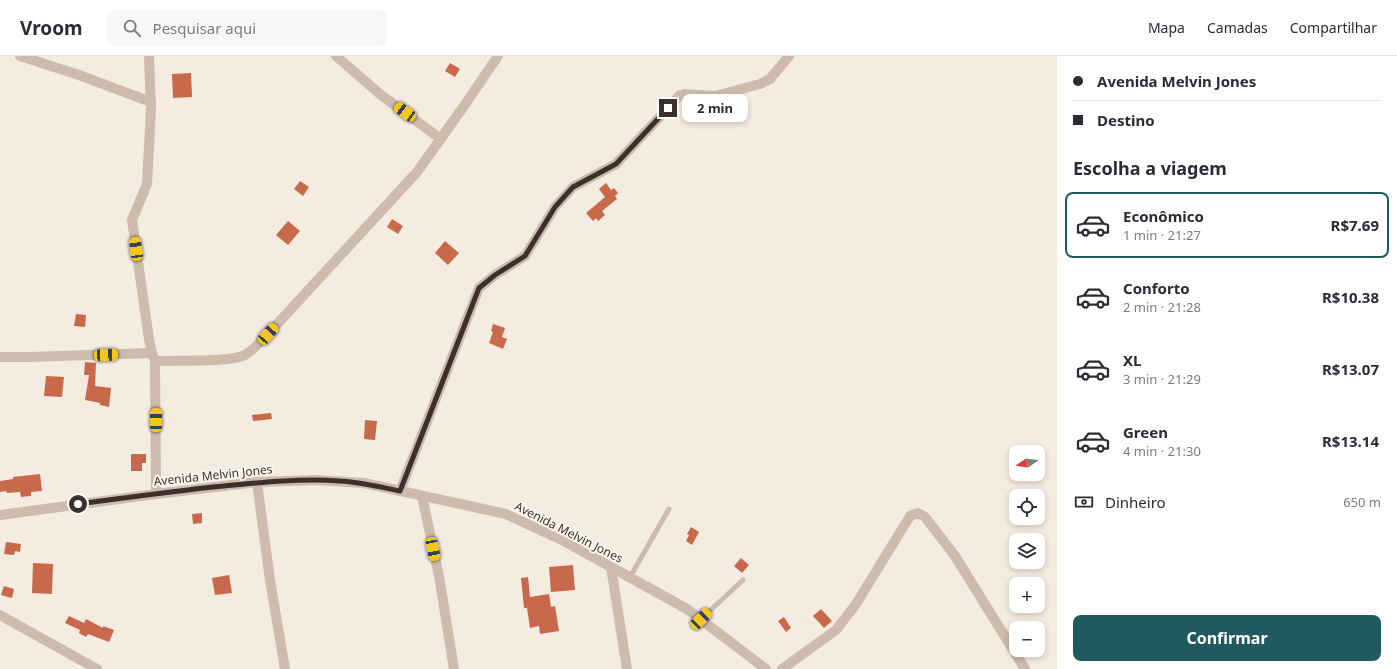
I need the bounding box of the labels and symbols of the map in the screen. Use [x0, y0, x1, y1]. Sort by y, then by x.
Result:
callout: 2 min [682, 94, 748, 122]
route end [659, 99, 677, 117]
car [392, 100, 418, 124]
car [128, 236, 144, 262]
car [256, 321, 280, 347]
car [94, 349, 118, 361]
car [150, 408, 162, 432]
north arrow [1009, 445, 1045, 481]
street label: Avenida Melvin Jones [153, 460, 273, 490]
route start [69, 495, 87, 513]
street label: Avenida Melvin Jones [512, 497, 626, 567]
car [425, 536, 441, 562]
car [688, 606, 714, 632]

